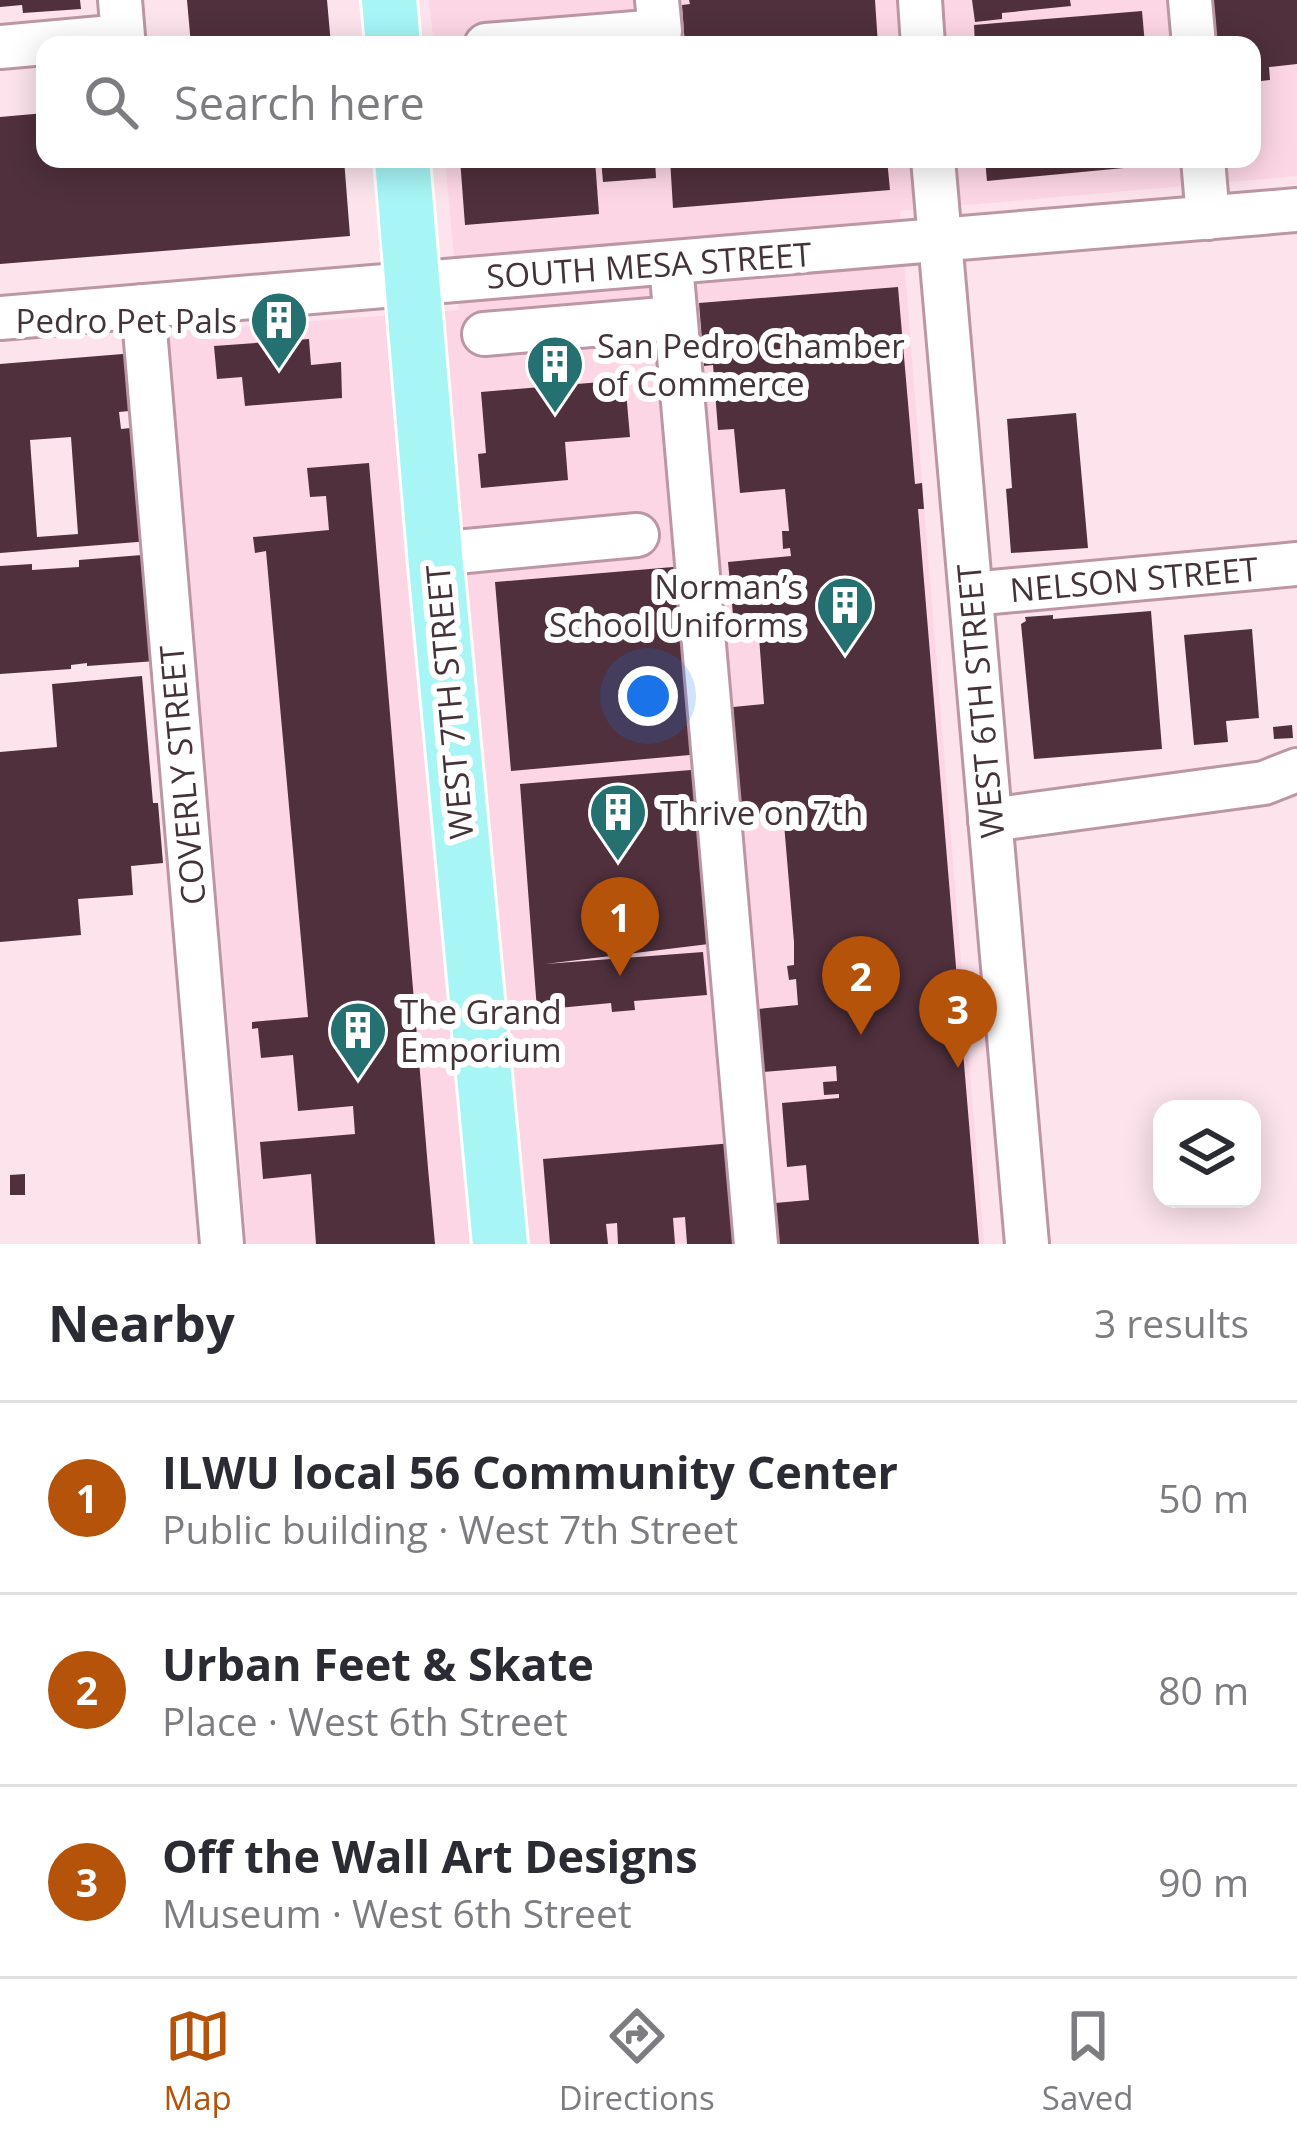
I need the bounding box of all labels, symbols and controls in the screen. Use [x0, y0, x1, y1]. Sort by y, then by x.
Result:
search box [36, 36, 1261, 168]
icon: search [78, 69, 144, 135]
text: Search here [174, 72, 425, 133]
street label: SOUTH MESA STREET [485, 231, 813, 299]
building icon: Pedro Pet Pals [248, 289, 310, 371]
place label: Pedro Pet Pals [16, 298, 237, 343]
place label: San Pedro Chamber of Commerce [597, 323, 905, 406]
building icon: San Pedro Chamber of Commerce [524, 333, 586, 415]
street label: NELSON STREET [1008, 546, 1260, 612]
street label: WEST 6TH STREET [946, 562, 1014, 840]
street label: WEST 7TH STREET [415, 563, 483, 841]
place label: Norman’s School Uniforms [549, 564, 803, 647]
building icon: Norman’s School Uniforms [814, 574, 876, 656]
street label: COVERLY STREET [148, 643, 216, 907]
your location [618, 666, 678, 726]
building icon: Thrive on 7th [587, 781, 649, 863]
place label: Thrive on 7th [660, 790, 863, 835]
pin: 1 [581, 877, 659, 976]
pin: 2 [822, 936, 900, 1035]
pin: 3 [919, 969, 997, 1068]
place label: The Grand Emporium [400, 989, 562, 1072]
building icon: The Grand Emporium [327, 999, 389, 1081]
map controls [1153, 1100, 1261, 1208]
button: layers [1153, 1100, 1261, 1208]
text: Nearby [48, 1287, 235, 1357]
text: 3 results [1094, 1296, 1249, 1349]
text: ILWU local 56 Community Center [162, 1441, 898, 1502]
text: 1 [76, 1471, 98, 1524]
text: 50 m [1158, 1471, 1249, 1524]
text: Public building · West 7th Street [162, 1502, 738, 1555]
text: Urban Feet & Skate [162, 1633, 594, 1694]
text: 2 [76, 1663, 98, 1716]
text: 80 m [1158, 1663, 1249, 1716]
text: Place · West 6th Street [162, 1694, 568, 1747]
text: Off the Wall Art Designs [162, 1825, 698, 1886]
text: 3 [76, 1855, 98, 1908]
text: 90 m [1158, 1855, 1249, 1908]
text: Museum · West 6th Street [162, 1886, 632, 1939]
tab: Map [164, 2003, 232, 2120]
tab: Directions [559, 2003, 715, 2120]
tab: Saved [1042, 2003, 1133, 2120]

